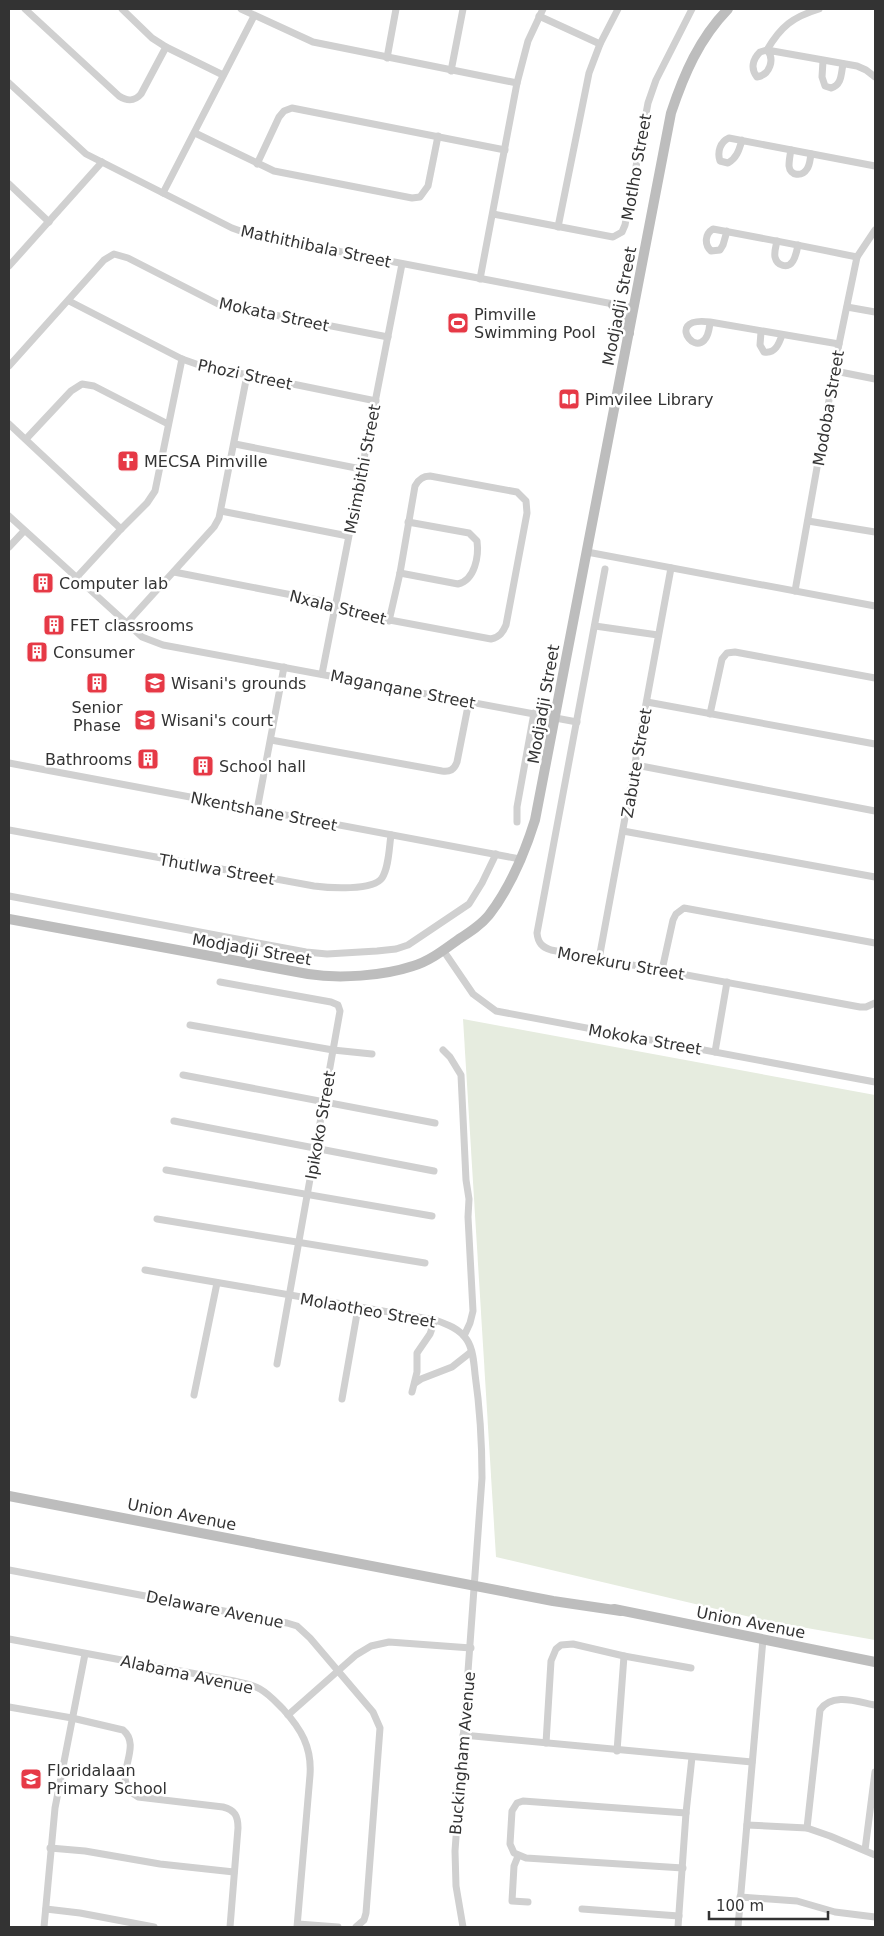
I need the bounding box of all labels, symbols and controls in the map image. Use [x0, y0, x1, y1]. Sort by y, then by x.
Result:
street label: Motlho Street [618, 112, 655, 222]
street label: Mathithibala Street [239, 221, 393, 272]
street label: Modjadji Street [599, 245, 640, 367]
street label: Mokata Street [217, 294, 331, 335]
place label: Pimville Swimming Pool [474, 305, 596, 342]
sports icon: Pimville Swimming Pool [446, 311, 470, 335]
street label: Modoba Street [809, 349, 848, 467]
street label: Phozi Street [196, 355, 294, 394]
library icon: Pimvilee Library [557, 387, 581, 411]
place label: Pimvilee Library [585, 390, 713, 409]
street label: Msimbithi Street [341, 403, 384, 535]
church icon: MECSA Pimville [116, 449, 140, 473]
place label: MECSA Pimville [144, 452, 268, 471]
building icon: Computer lab [31, 571, 55, 595]
place label: Computer lab [59, 574, 168, 593]
street label: Nxala Street [287, 586, 388, 629]
building icon: FET classrooms [42, 613, 66, 637]
place label: FET classrooms [70, 616, 194, 635]
building icon: Consumer [25, 640, 49, 664]
place label: Consumer [53, 643, 135, 662]
street label: Modjadji Street [524, 643, 563, 765]
street label: Maganqane Street [329, 666, 477, 713]
building icon: Senior Phase [85, 671, 109, 695]
school or university icon: Wisani's grounds [143, 671, 167, 695]
place label: Wisani's grounds [171, 674, 306, 693]
place label: Senior Phase [72, 698, 123, 735]
street label: Zabute Street [618, 707, 655, 819]
school or university icon: Wisani's court [133, 708, 157, 732]
place label: Wisani's court [161, 711, 273, 730]
building icon: Bathrooms [136, 747, 160, 771]
place label: Bathrooms [45, 750, 132, 769]
building icon: School hall [191, 754, 215, 778]
place label: School hall [219, 757, 306, 776]
street label: Nkentshane Street [189, 788, 339, 835]
street label: Thutlwa Street [156, 850, 276, 889]
street label: Modjadji Street [191, 930, 313, 969]
street label: Morekuru Street [556, 943, 686, 984]
street label: Mokoka Street [587, 1020, 703, 1059]
street label: Ipikoko Street [302, 1069, 339, 1181]
street label: Molaotheo Street [299, 1289, 437, 1332]
street label: Union Avenue [126, 1495, 238, 1534]
street label: Delaware Avenue [144, 1587, 285, 1632]
street label: Union Avenue [695, 1603, 807, 1642]
street label: Alabama Avenue [119, 1651, 255, 1698]
street label: Buckingham Avenue [446, 1671, 479, 1836]
place label: Floridalaan Primary School [47, 1761, 167, 1798]
school or university icon: Floridalaan Primary School [19, 1767, 43, 1791]
scale bar [709, 1888, 828, 1920]
text: 100 m [716, 1897, 764, 1915]

